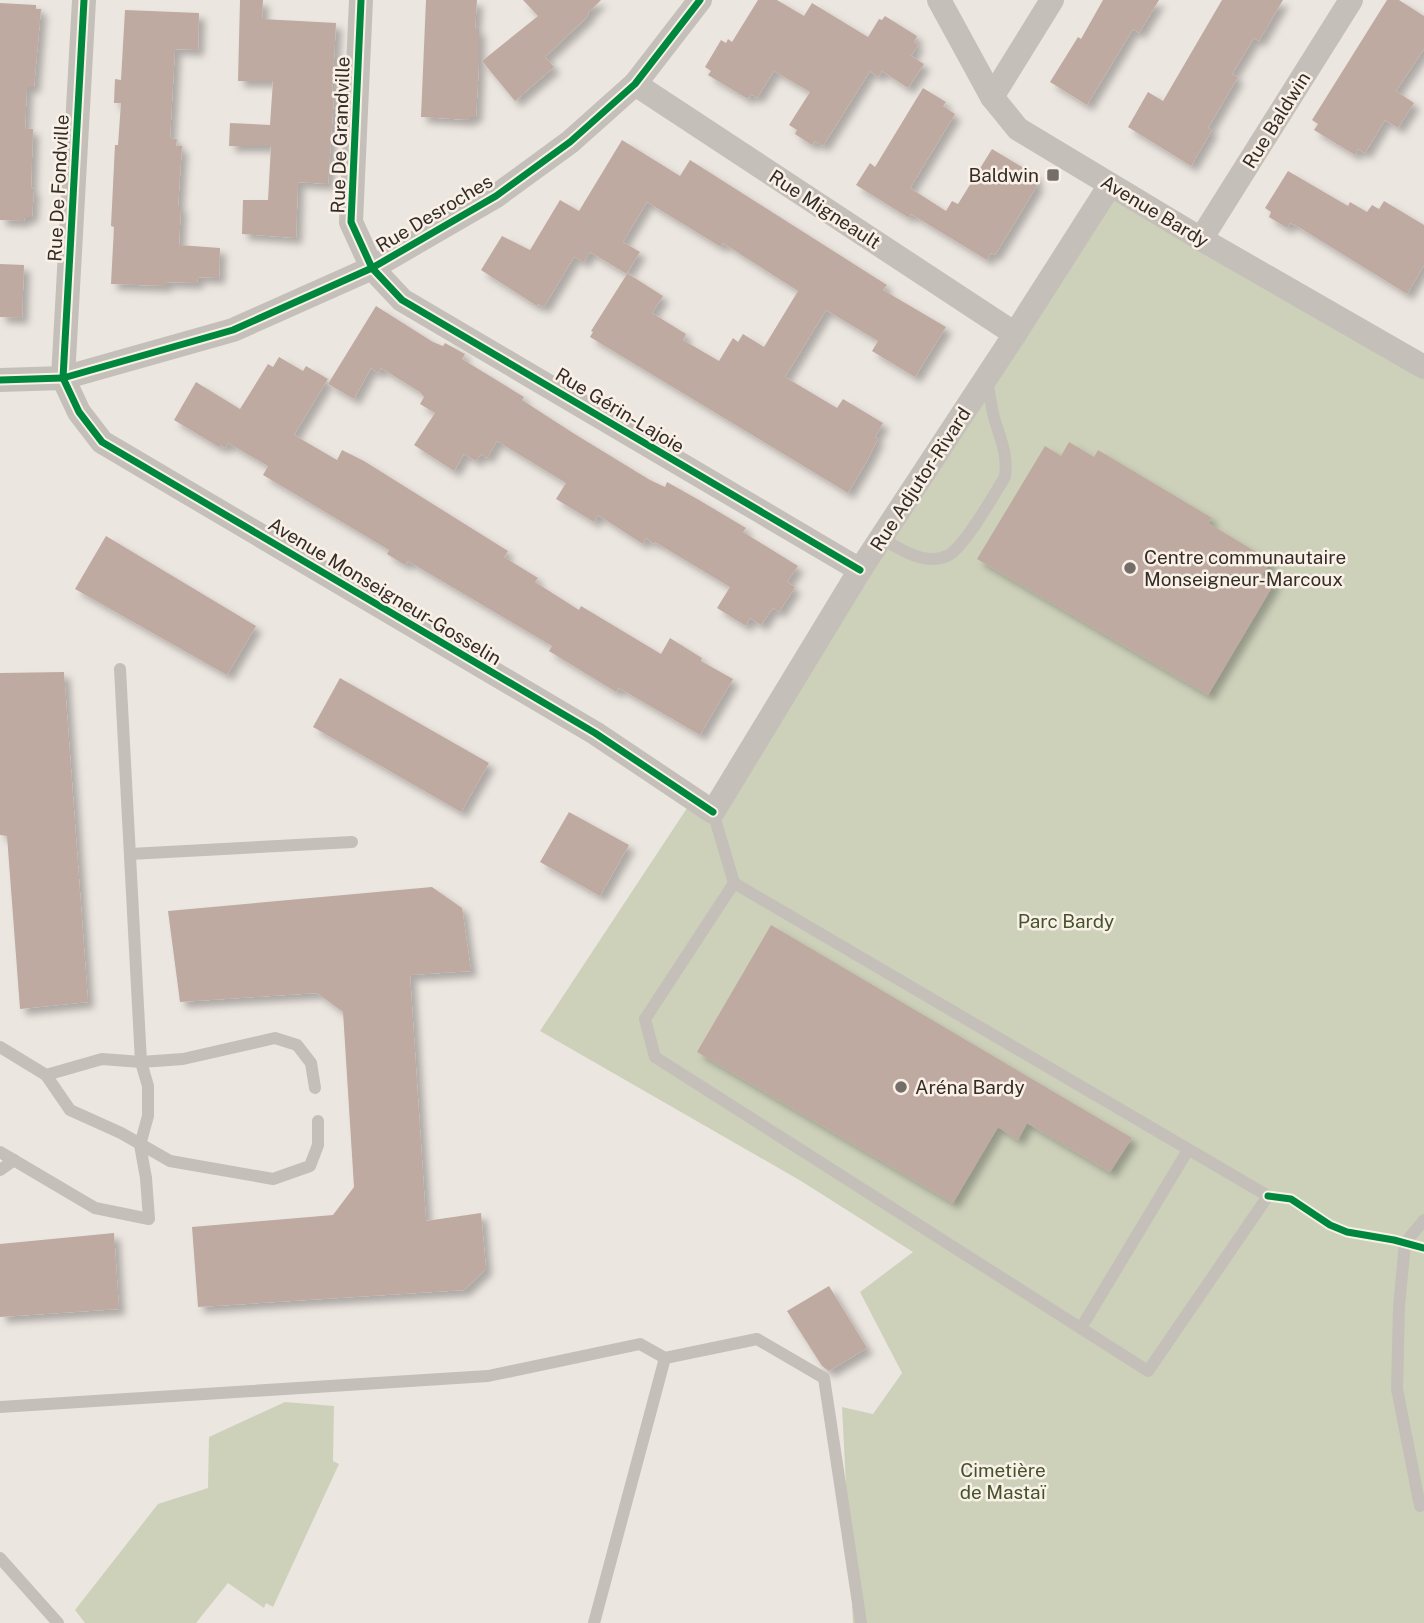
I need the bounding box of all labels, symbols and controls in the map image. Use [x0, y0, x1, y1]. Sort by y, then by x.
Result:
street label: Rue De Grandville [326, 56, 354, 214]
street label: Rue Baldwin [1238, 68, 1314, 172]
street label: Rue De Fondville [43, 114, 73, 262]
place label: Baldwin [969, 164, 1039, 186]
street label: Rue Migneault [765, 165, 885, 253]
marker: Baldwin [1045, 167, 1061, 183]
street label: Rue Desroches [372, 170, 496, 256]
street label: Avenue Bardy [1097, 170, 1213, 252]
street label: Rue Gérin-Lajoie [552, 363, 688, 457]
street label: Rue Adjutor-Rivard [865, 403, 975, 555]
street label: Avenue Monseigneur-Gosselin [265, 513, 505, 669]
place label: Centre communautaire Monseigneur-Marcoux [1144, 546, 1346, 590]
marker: Centre communautaire Monseigneur-Marcoux [1122, 560, 1138, 576]
park label: Parc Bardy [1018, 910, 1114, 932]
place label: Aréna Bardy [915, 1076, 1025, 1098]
marker: Aréna Bardy [893, 1079, 909, 1095]
park label: Cimetière de Mastaï [960, 1459, 1047, 1503]

